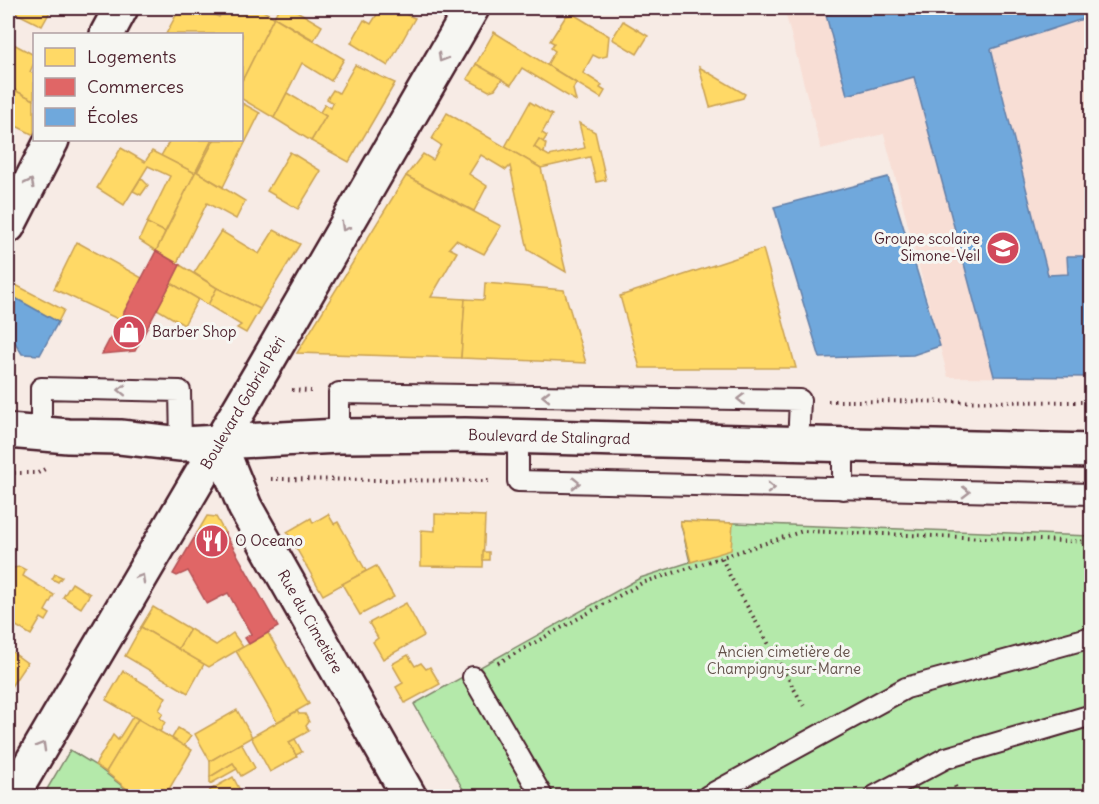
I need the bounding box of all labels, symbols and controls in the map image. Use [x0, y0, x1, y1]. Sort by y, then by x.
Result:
legend [33, 33, 243, 141]
text: Logements [87, 45, 176, 68]
one-way arrow [438, 52, 450, 62]
text: Commerces [87, 75, 184, 98]
text: Écoles [87, 105, 138, 128]
one-way arrow [23, 179, 34, 189]
one-way arrow [341, 221, 352, 231]
place label: Groupe scolaire Simone-Veil [874, 229, 980, 265]
school or university icon: Groupe scolaire Simone-Veil [985, 230, 1021, 266]
shop icon: Barber Shop [111, 314, 147, 350]
place label: Barber Shop [152, 322, 237, 341]
street label: Boulevard Gabriel Péri [196, 333, 289, 473]
one-way arrow [117, 384, 126, 396]
one-way arrow [542, 390, 551, 402]
one-way arrow [737, 393, 746, 406]
street label: Boulevard de Stalingrad [468, 425, 631, 448]
one-way arrow [572, 477, 581, 489]
one-way arrow [767, 481, 776, 494]
one-way arrow [962, 486, 971, 498]
restaurant icon: O Oceano [194, 523, 230, 559]
place label: O Oceano [235, 531, 303, 550]
street label: Rue du Cimetière [274, 566, 347, 677]
one-way arrow [134, 574, 145, 584]
park label: Ancien cimetière de Champigny-sur-Marne [707, 642, 861, 678]
one-way arrow [35, 742, 46, 752]

